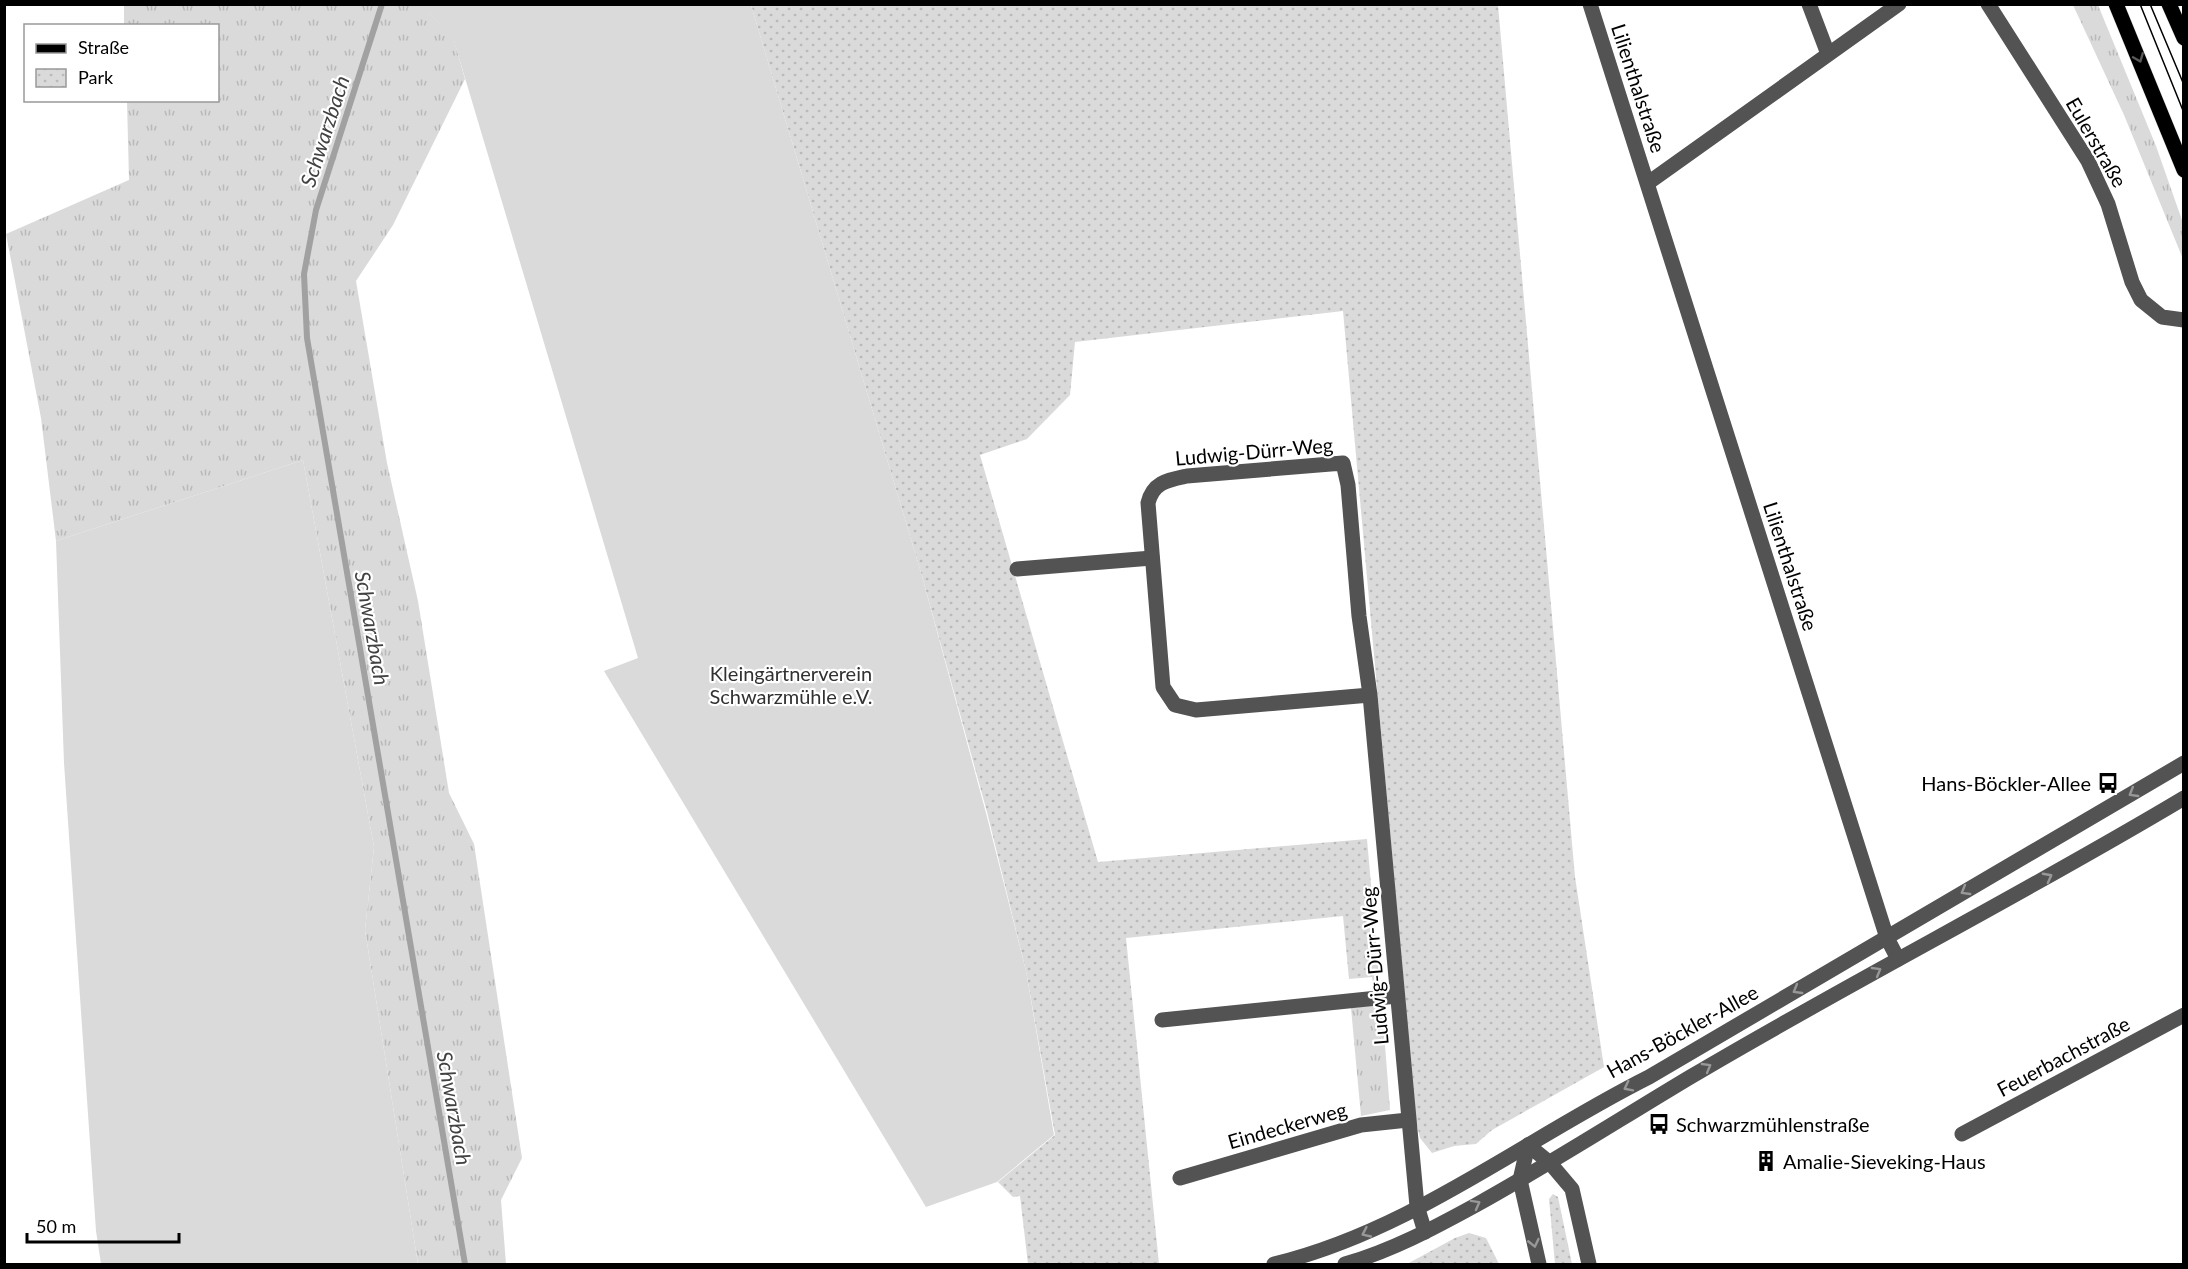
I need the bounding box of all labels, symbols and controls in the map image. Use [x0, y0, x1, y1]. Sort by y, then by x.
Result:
street label: Lilienthalstraße [1607, 20, 1671, 156]
legend [24, 24, 219, 102]
text: Straße [78, 36, 129, 58]
one-way arrow [2132, 52, 2144, 63]
text: Park [78, 66, 114, 88]
water label: Schwarzbach [294, 72, 354, 190]
street label: Eulerstraße [2062, 93, 2132, 191]
street label: Ludwig-Dürr-Weg [1174, 432, 1334, 470]
street label: Lilienthalstraße [1759, 498, 1823, 634]
water label: Schwarzbach [351, 569, 395, 687]
park label: Kleingärtnerverein Schwarzmühle e.V. [709, 661, 873, 708]
place label: Hans-Böckler-Allee [1921, 771, 2091, 795]
bus stop icon: Hans-Böckler-Allee [2096, 771, 2120, 795]
one-way arrow [2129, 785, 2140, 796]
one-way arrow [2042, 873, 2052, 884]
one-way arrow [1961, 884, 1971, 896]
street label: Ludwig-Dürr-Weg [1355, 886, 1393, 1046]
one-way arrow [1871, 966, 1881, 978]
street label: Hans-Böckler-Allee [1602, 979, 1762, 1083]
one-way arrow [1793, 983, 1803, 995]
street label: Feuerbachstraße [1993, 1011, 2133, 1101]
water label: Schwarzbach [433, 1049, 477, 1167]
one-way arrow [1701, 1063, 1712, 1074]
one-way arrow [1623, 1080, 1634, 1092]
street label: Eindeckerweg [1225, 1097, 1349, 1153]
bus stop icon: Schwarzmühlenstraße [1647, 1112, 1671, 1136]
place label: Schwarzmühlenstraße [1676, 1112, 1870, 1136]
building icon: Amalie-Sieveking-Haus [1754, 1149, 1778, 1173]
place label: Amalie-Sieveking-Haus [1783, 1149, 1986, 1173]
one-way arrow [1470, 1200, 1481, 1211]
scale bar [27, 1206, 178, 1244]
text: 50 m [36, 1215, 76, 1237]
one-way arrow [1361, 1226, 1372, 1238]
one-way arrow [1526, 1238, 1539, 1248]

